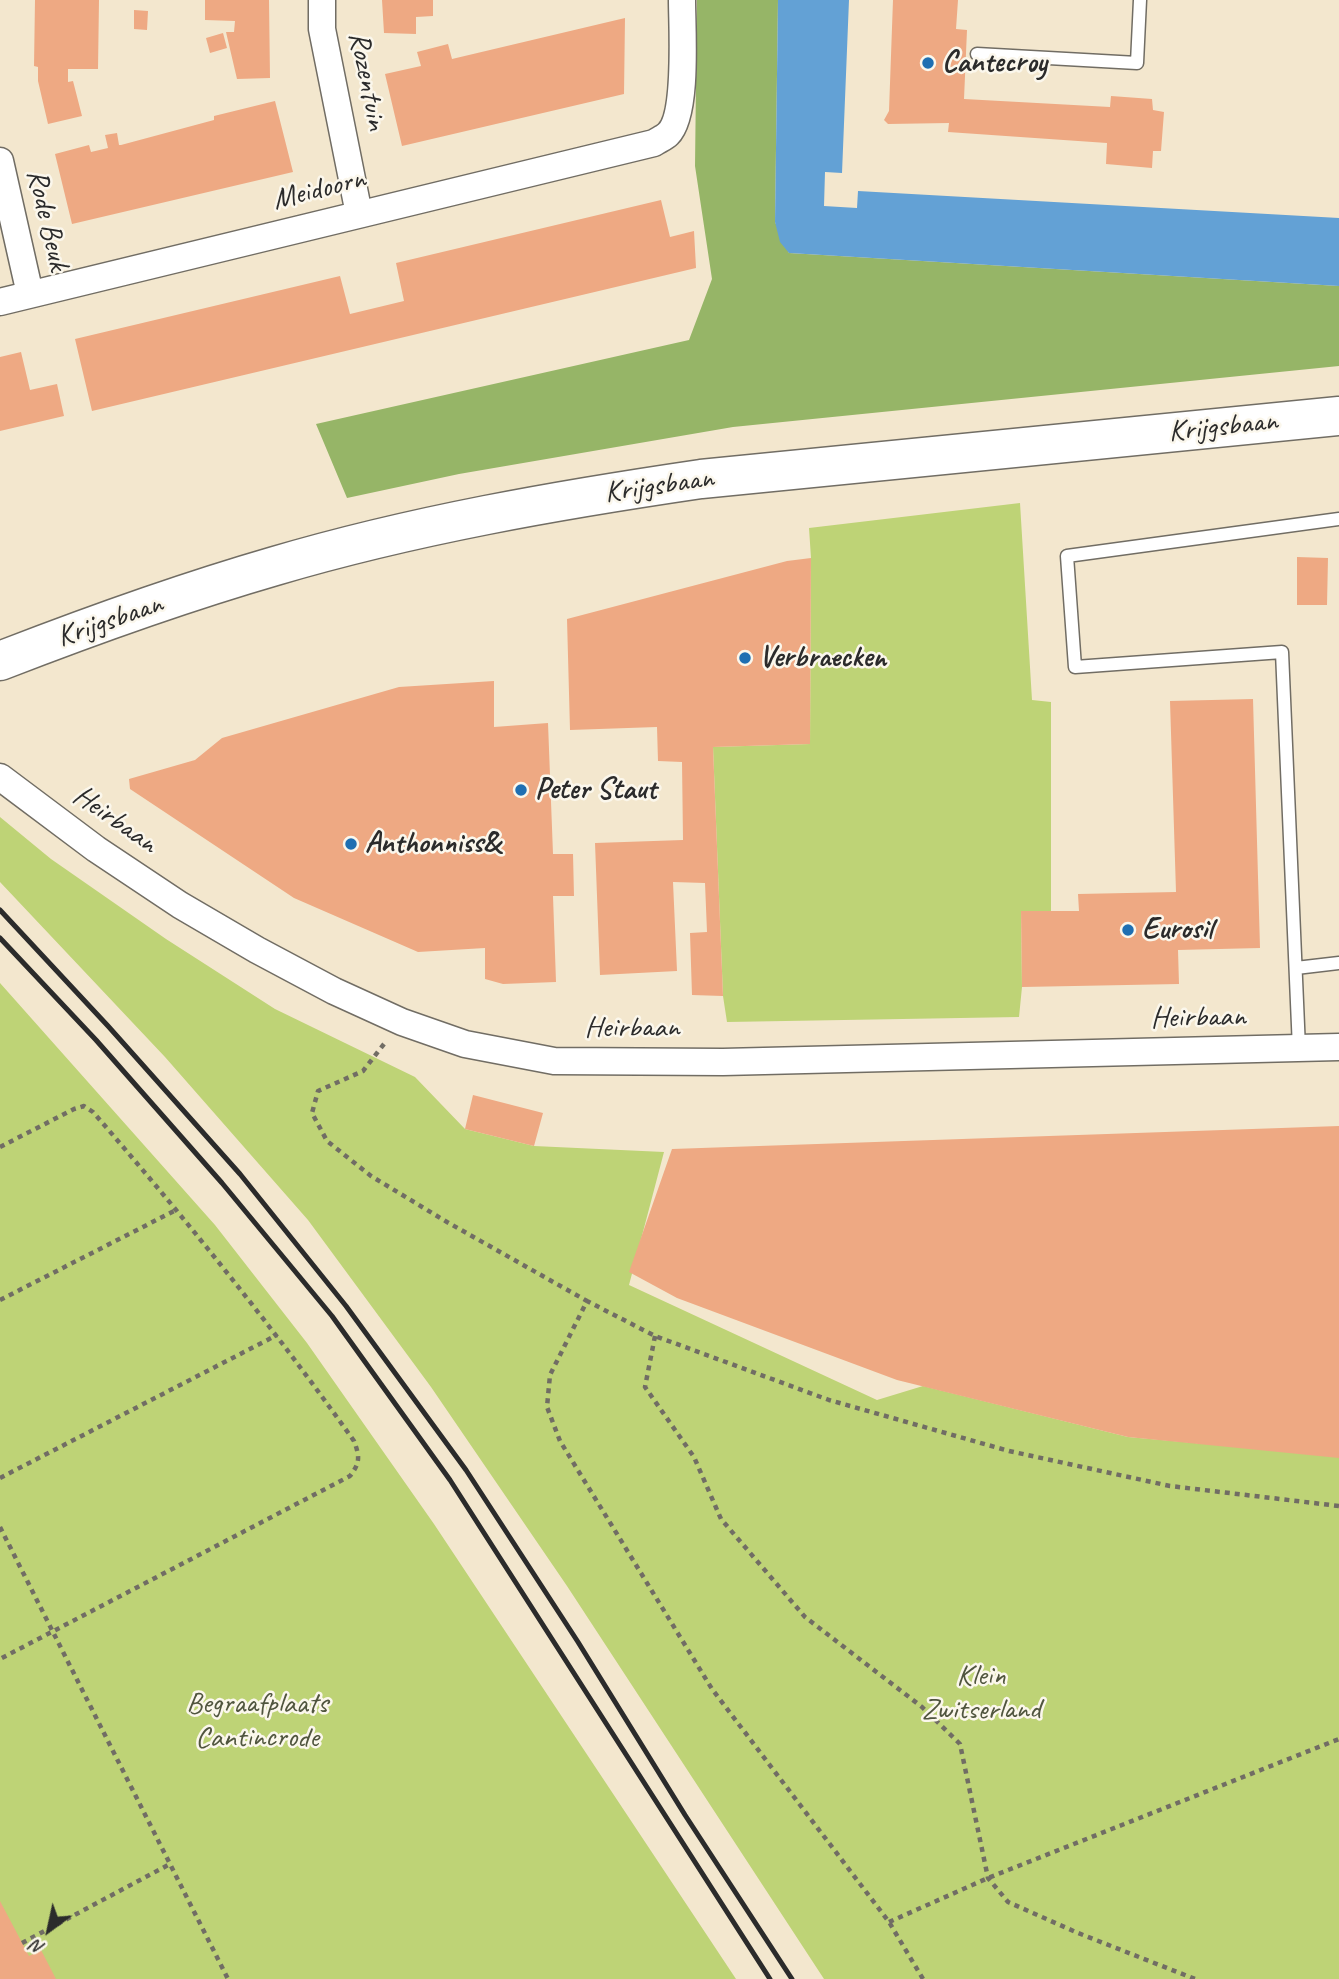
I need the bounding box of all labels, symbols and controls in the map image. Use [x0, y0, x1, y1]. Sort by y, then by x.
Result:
street label: Rozentuin [340, 29, 394, 133]
place label: Cantecroy [942, 45, 1047, 81]
marker: Cantecroy [920, 55, 936, 71]
street label: Meidoorn [269, 161, 369, 219]
street label: Rode Beuk [18, 166, 76, 274]
street label: Krijgsbaan [1167, 403, 1279, 451]
street label: Krijgsbaan [602, 461, 716, 511]
street label: Krijgsbaan [52, 586, 168, 656]
place label: Verbraecken [759, 640, 886, 676]
marker: Verbraecken [737, 650, 753, 666]
place label: Peter Staut [535, 772, 656, 808]
street label: Heirbaan [66, 778, 164, 862]
marker: Peter Staut [513, 782, 529, 798]
place label: Anthonniss& [365, 826, 500, 862]
marker: Anthonniss& [343, 836, 359, 852]
place label: Eurosil [1142, 912, 1212, 948]
marker: Eurosil [1120, 922, 1136, 938]
street label: Heirbaan [1150, 999, 1246, 1037]
street label: Heirbaan [584, 1010, 680, 1046]
park label: Klein Zwitserland [921, 1658, 1041, 1728]
park label: Begraafplaats Cantincrode [186, 1686, 328, 1756]
north arrow [14, 1895, 84, 1965]
text: N [26, 1934, 49, 1961]

